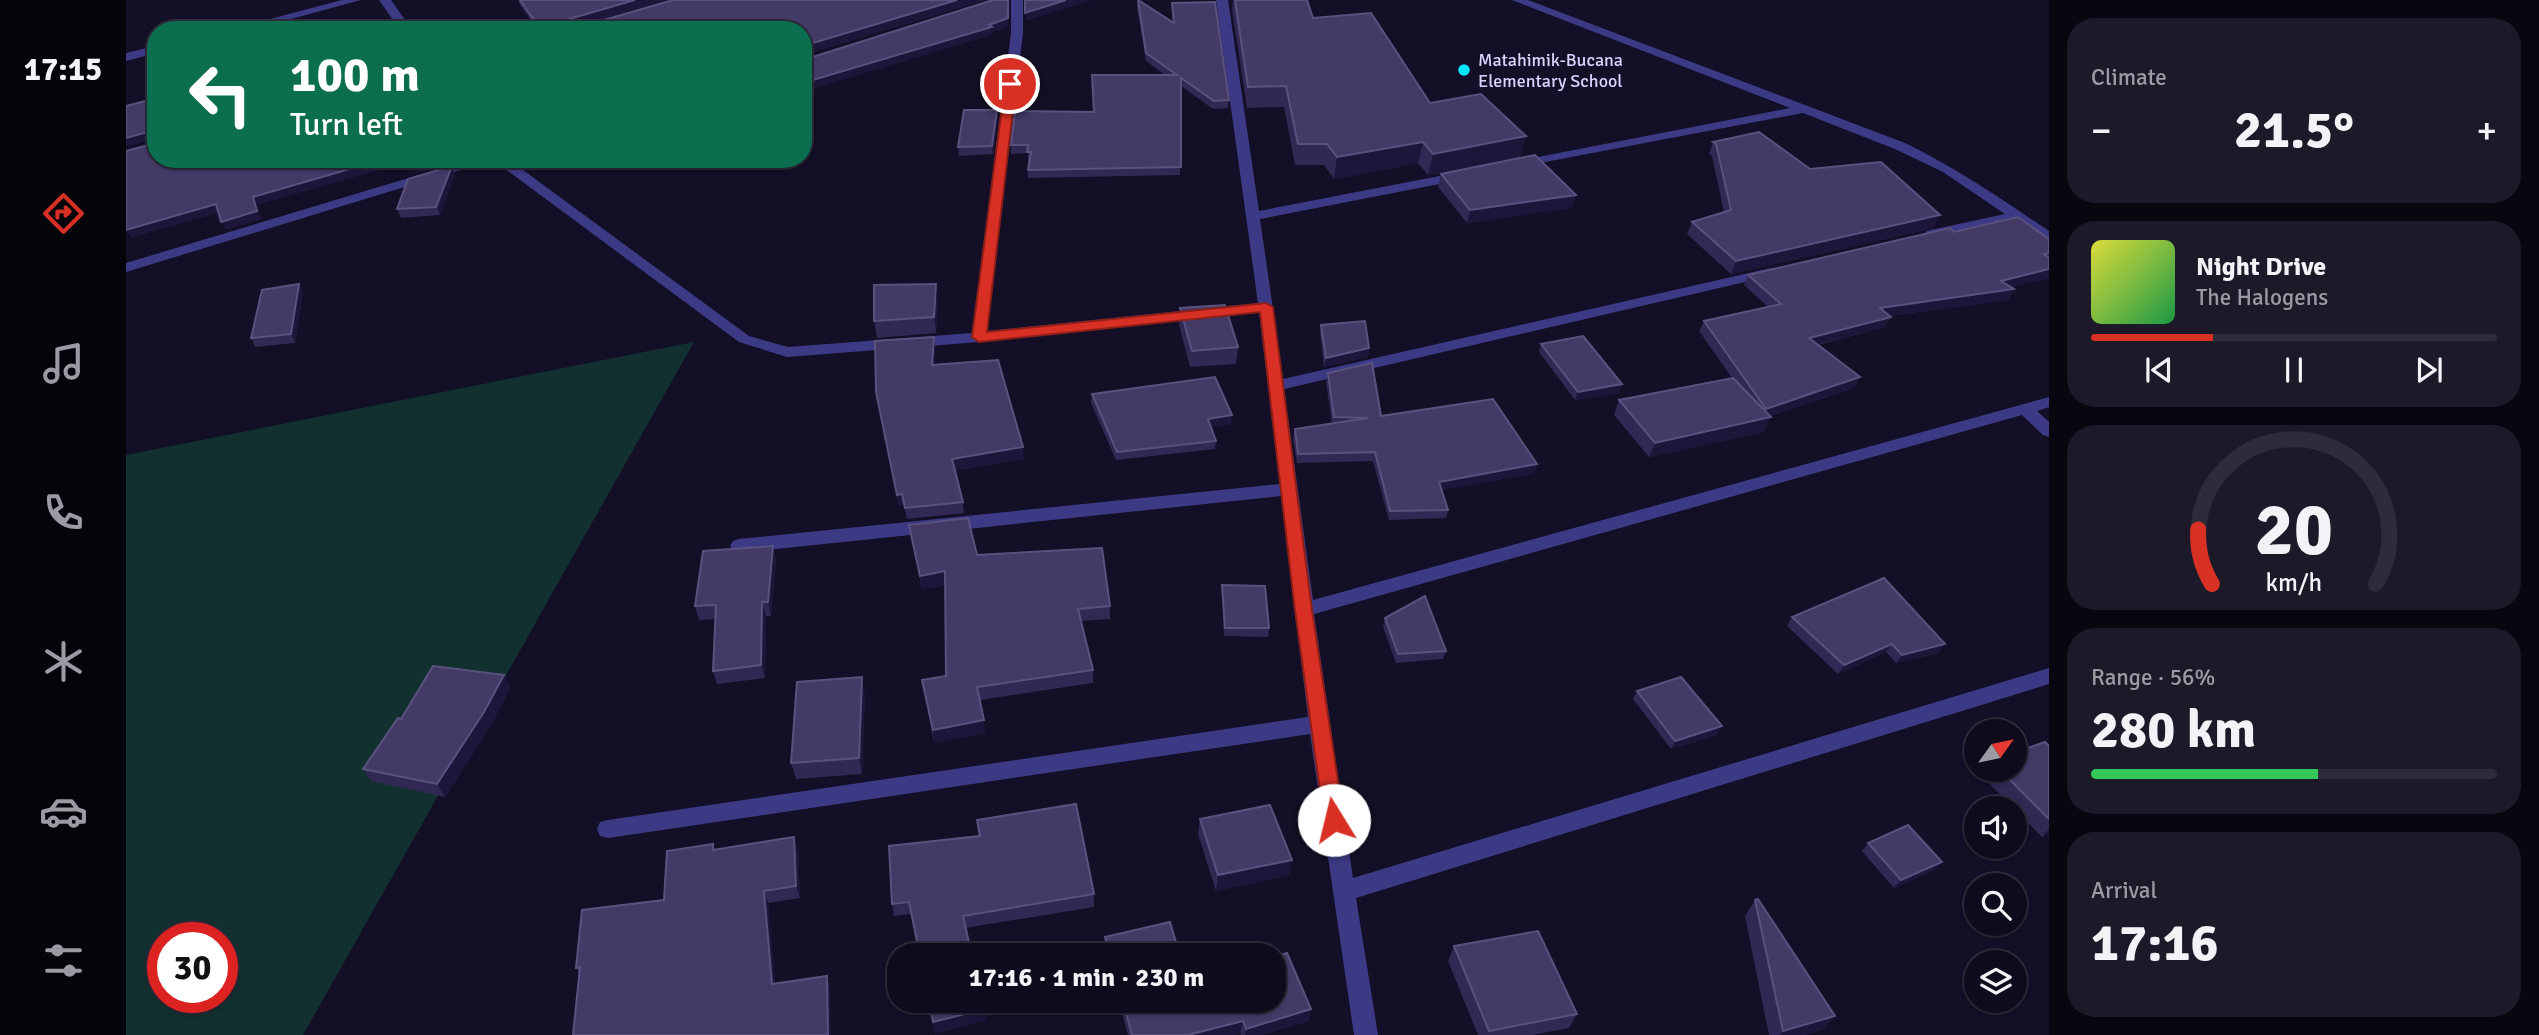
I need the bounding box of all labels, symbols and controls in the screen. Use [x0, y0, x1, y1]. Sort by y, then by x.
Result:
text: 100 m [290, 45, 420, 105]
icon: left [175, 49, 266, 140]
place label: Matahimik-Bucana Elementary School [1478, 49, 1623, 92]
text: 17:15 [24, 50, 102, 89]
pin [980, 54, 1040, 114]
marker: Matahimik-Bucana Elementary School [1456, 62, 1472, 78]
text: Climate [2091, 63, 2167, 92]
icon: arrive [991, 65, 1029, 103]
text: 21.5° [2234, 98, 2354, 162]
text: Turn left [290, 105, 403, 144]
text: − [2091, 107, 2112, 154]
text: + [2476, 107, 2497, 154]
icon: directions [39, 189, 88, 238]
text: Night Drive [2196, 251, 2326, 283]
text: The Halogens [2196, 283, 2328, 312]
icon: music [39, 339, 88, 388]
icon: previous [2140, 351, 2178, 389]
icon: pause [2275, 351, 2313, 389]
icon: next [2410, 351, 2448, 389]
text: 20 [2255, 486, 2333, 575]
icon: phone [39, 488, 88, 537]
text: km/h [2266, 566, 2322, 597]
icon: climate [39, 637, 88, 686]
text: Range · 56% [2091, 663, 2215, 692]
text: 280 km [2091, 698, 2256, 762]
north arrow [1964, 719, 2026, 782]
map controls [1964, 719, 2027, 1013]
position arrow [1297, 783, 1371, 857]
icon: car [39, 787, 88, 836]
button: sound [1964, 796, 2027, 859]
button: search [1964, 873, 2027, 936]
text: Arrival [2091, 876, 2157, 905]
text: 17:16 [2091, 911, 2219, 975]
speed limit sign: 30 [147, 922, 238, 1013]
icon: filters [39, 936, 88, 985]
button: layers [1964, 950, 2027, 1013]
text: 17:16 · 1 min · 230 m [969, 962, 1204, 994]

